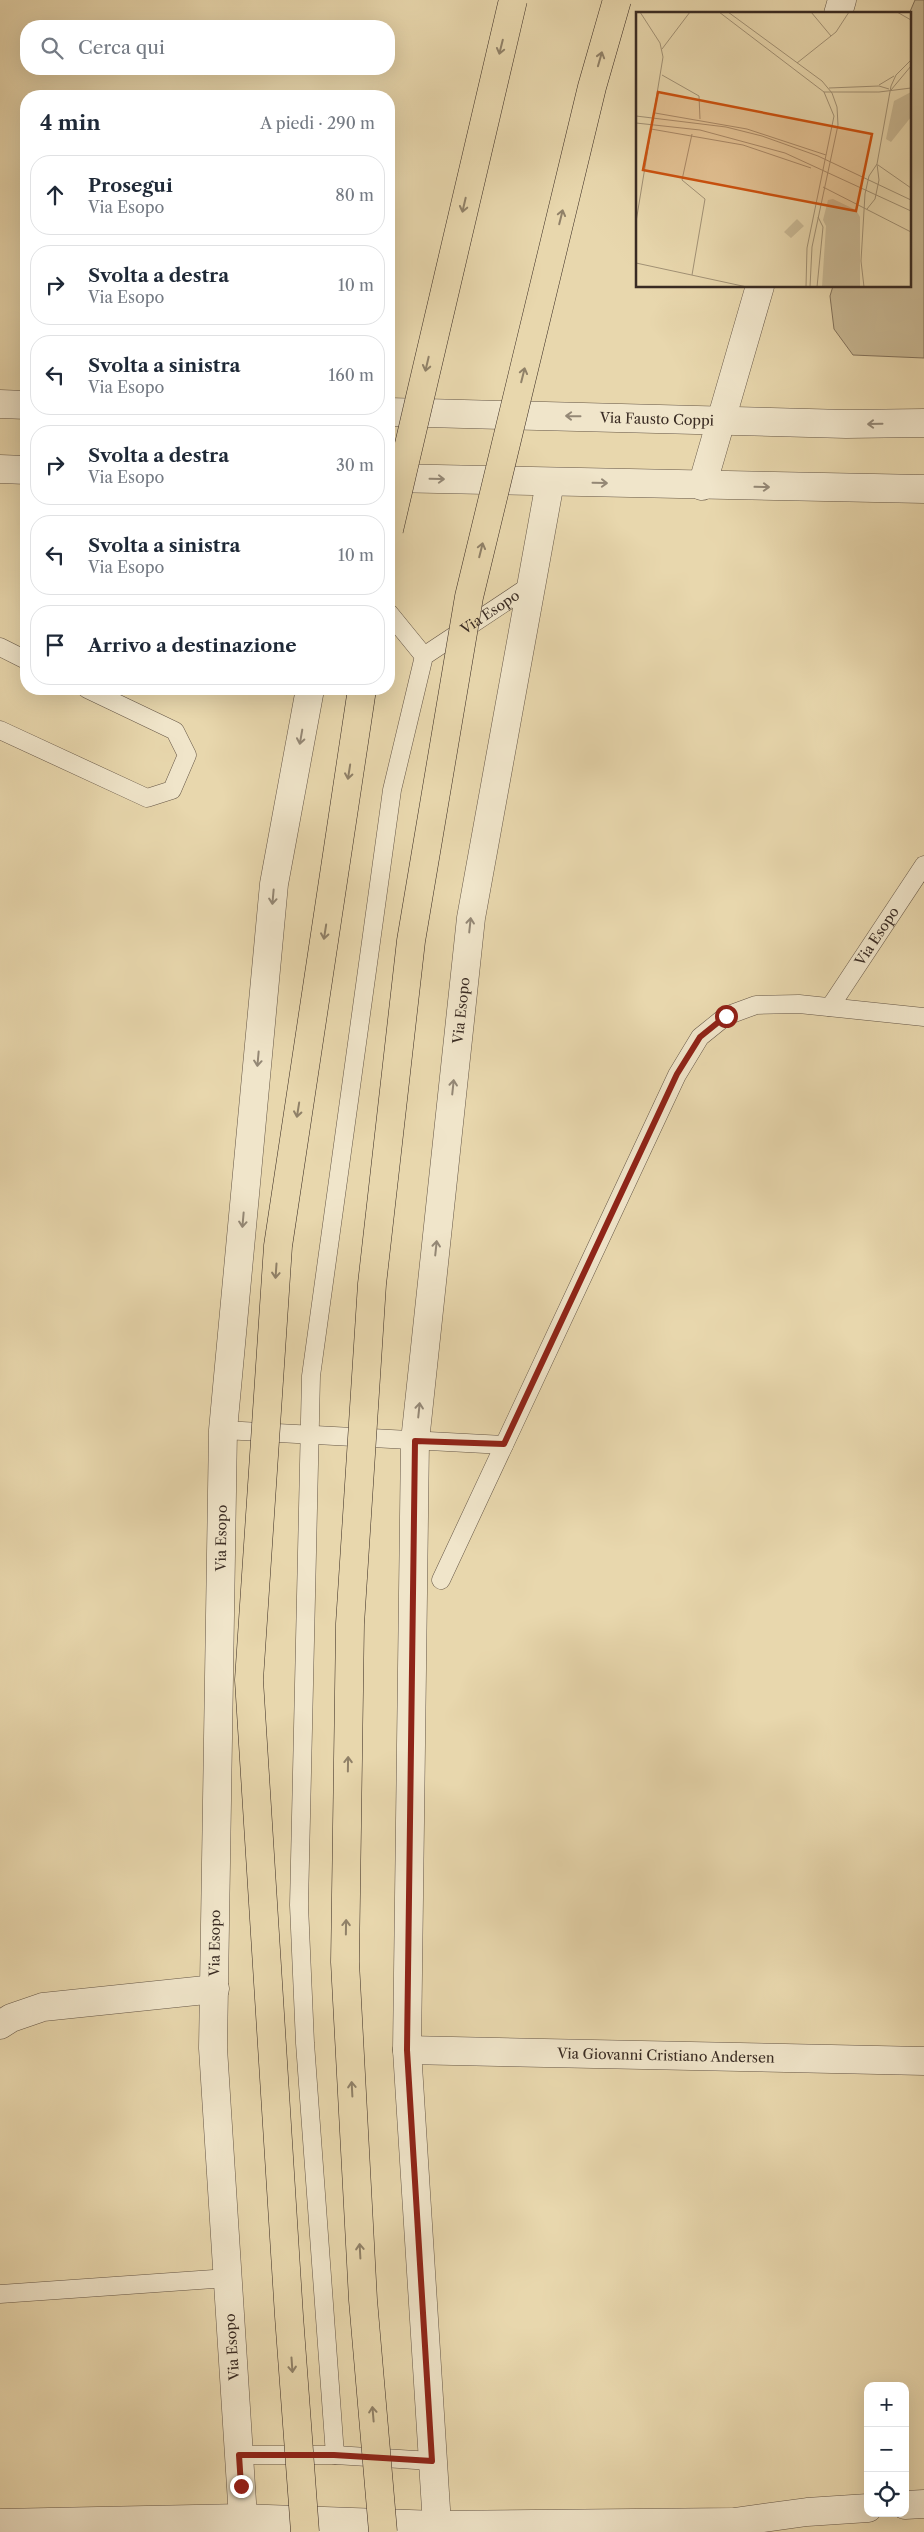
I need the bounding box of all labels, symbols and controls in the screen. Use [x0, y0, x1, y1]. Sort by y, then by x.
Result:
inset map [636, 12, 912, 288]
search box [20, 20, 395, 75]
icon: search [38, 34, 66, 62]
text: Cerca qui [78, 36, 165, 59]
one-way arrow [496, 39, 505, 55]
one-way arrow [596, 52, 606, 68]
text: 4 min [40, 110, 101, 135]
text: A piedi · 290 m [260, 113, 375, 133]
text: Prosegui [88, 174, 173, 197]
icon: ahead [41, 181, 69, 209]
text: 80 m [335, 185, 374, 205]
text: Via Esopo [88, 197, 164, 217]
one-way arrow [459, 197, 468, 213]
one-way arrow [557, 210, 566, 226]
text: Svolta a destra [88, 264, 229, 287]
icon: right [41, 271, 69, 299]
text: 10 m [338, 275, 374, 295]
text: Via Esopo [88, 287, 164, 307]
text: Svolta a sinistra [88, 354, 241, 377]
one-way arrow [422, 355, 431, 371]
icon: left [41, 361, 69, 389]
text: 160 m [329, 365, 374, 385]
one-way arrow [519, 368, 528, 384]
text: Via Esopo [88, 377, 164, 397]
street label: Via Fausto Coppi [599, 409, 714, 430]
one-way arrow [565, 411, 582, 421]
one-way arrow [868, 419, 884, 429]
text: Svolta a destra [88, 444, 229, 467]
icon: right [41, 451, 69, 479]
text: 30 m [336, 455, 374, 475]
text: Via Esopo [88, 467, 164, 487]
one-way arrow [429, 475, 445, 484]
one-way arrow [592, 478, 608, 488]
one-way arrow [754, 482, 770, 492]
text: Svolta a sinistra [88, 534, 241, 557]
icon: left [41, 541, 69, 569]
one-way arrow [477, 543, 486, 559]
text: 10 m [338, 545, 374, 565]
text: Via Esopo [88, 557, 164, 577]
street label: Via Esopo [456, 586, 523, 639]
icon: arrive [41, 631, 69, 659]
text: Arrivo a destinazione [88, 634, 297, 657]
one-way arrow [296, 728, 306, 744]
one-way arrow [344, 763, 354, 779]
one-way arrow [268, 888, 278, 904]
street label: Via Esopo [850, 903, 903, 970]
one-way arrow [465, 917, 475, 933]
one-way arrow [320, 924, 330, 940]
street label: Via Esopo [448, 976, 474, 1046]
route start [715, 1005, 738, 1028]
one-way arrow [253, 1050, 263, 1066]
one-way arrow [448, 1079, 458, 1095]
one-way arrow [293, 1102, 303, 1118]
one-way arrow [238, 1212, 247, 1228]
one-way arrow [431, 1241, 441, 1257]
one-way arrow [271, 1263, 280, 1279]
one-way arrow [414, 1402, 424, 1418]
street label: Via Esopo [212, 1504, 231, 1573]
one-way arrow [343, 1756, 353, 1772]
street label: Via Esopo [205, 1909, 224, 1978]
one-way arrow [341, 1919, 350, 1935]
street label: Via Giovanni Cristiano Andersen [556, 2044, 775, 2067]
one-way arrow [347, 2081, 356, 2097]
one-way arrow [356, 2243, 365, 2259]
street label: Via Esopo [221, 2313, 243, 2382]
one-way arrow [288, 2356, 297, 2372]
map controls [864, 2382, 909, 2517]
button: + [864, 2382, 909, 2427]
one-way arrow [368, 2406, 378, 2422]
button: − [864, 2427, 909, 2472]
button: locate [864, 2472, 909, 2517]
route end [230, 2475, 253, 2498]

